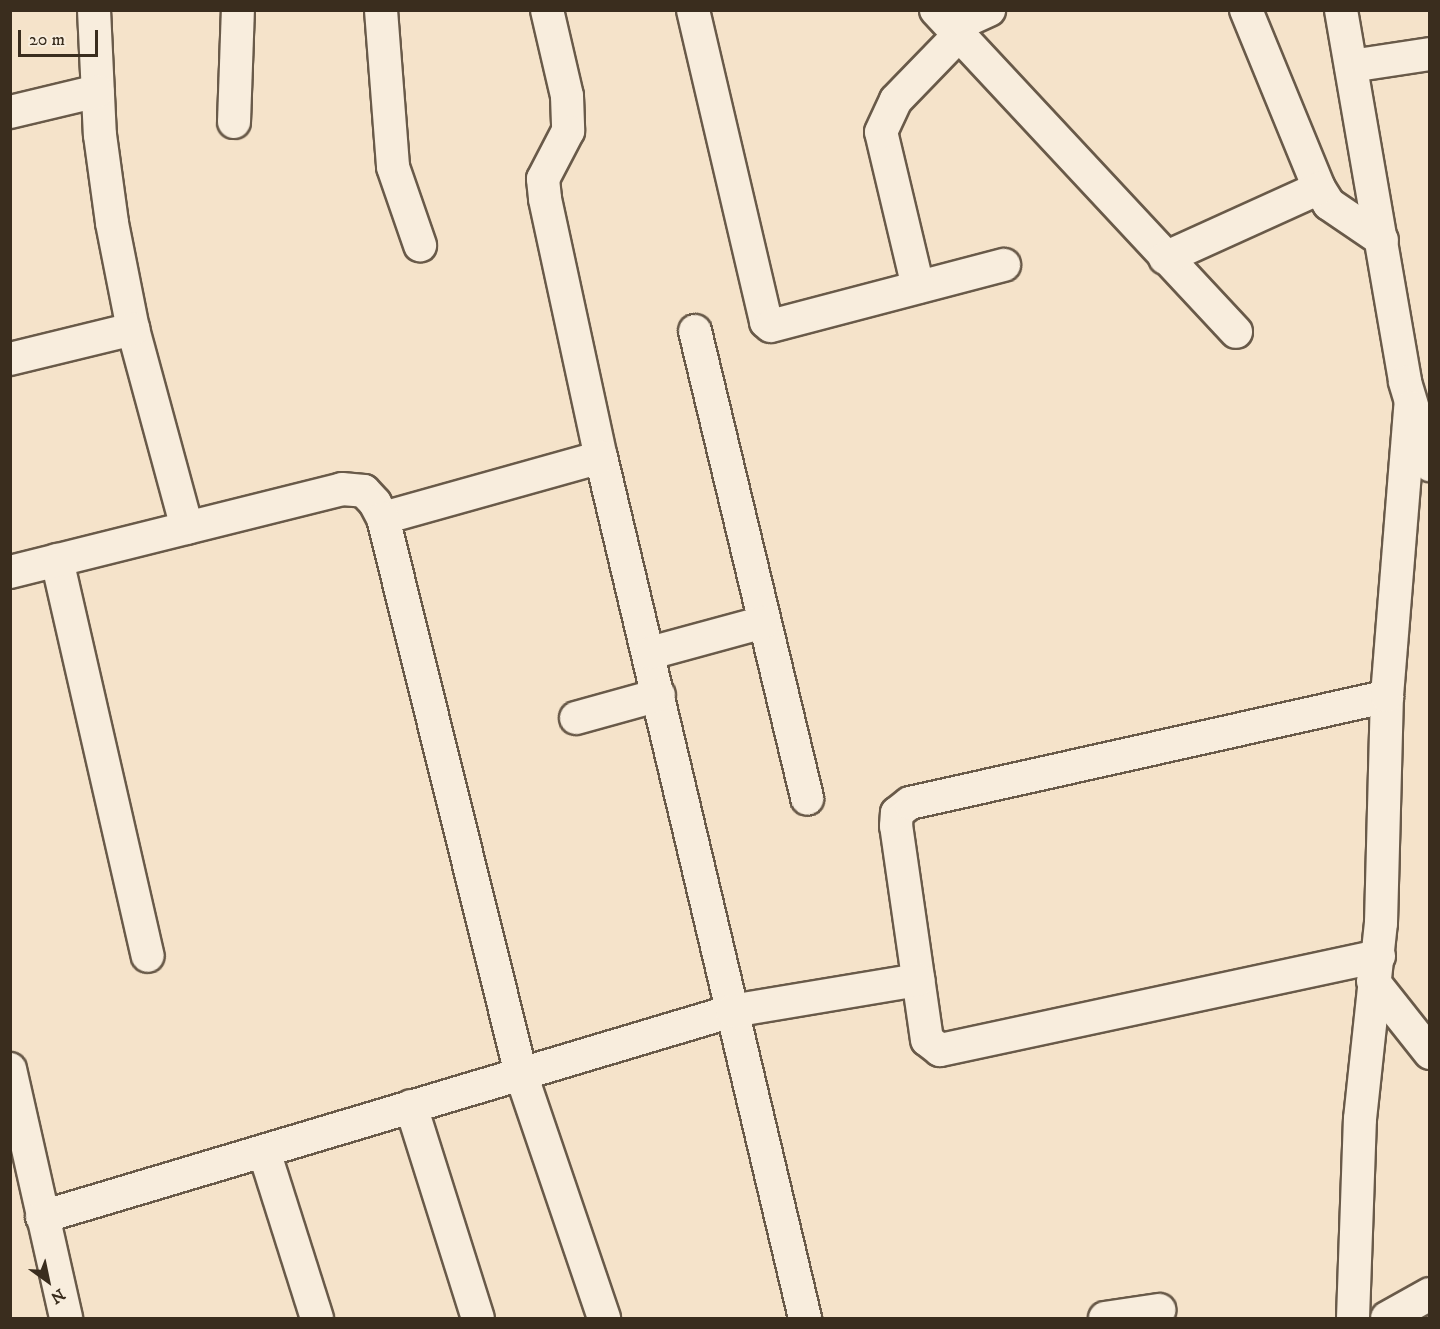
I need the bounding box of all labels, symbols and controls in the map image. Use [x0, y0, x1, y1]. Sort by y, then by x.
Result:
scale bar [21, 18, 100, 56]
text: 20 m [29, 29, 65, 51]
north arrow [18, 1251, 78, 1311]
text: N [47, 1284, 69, 1308]

